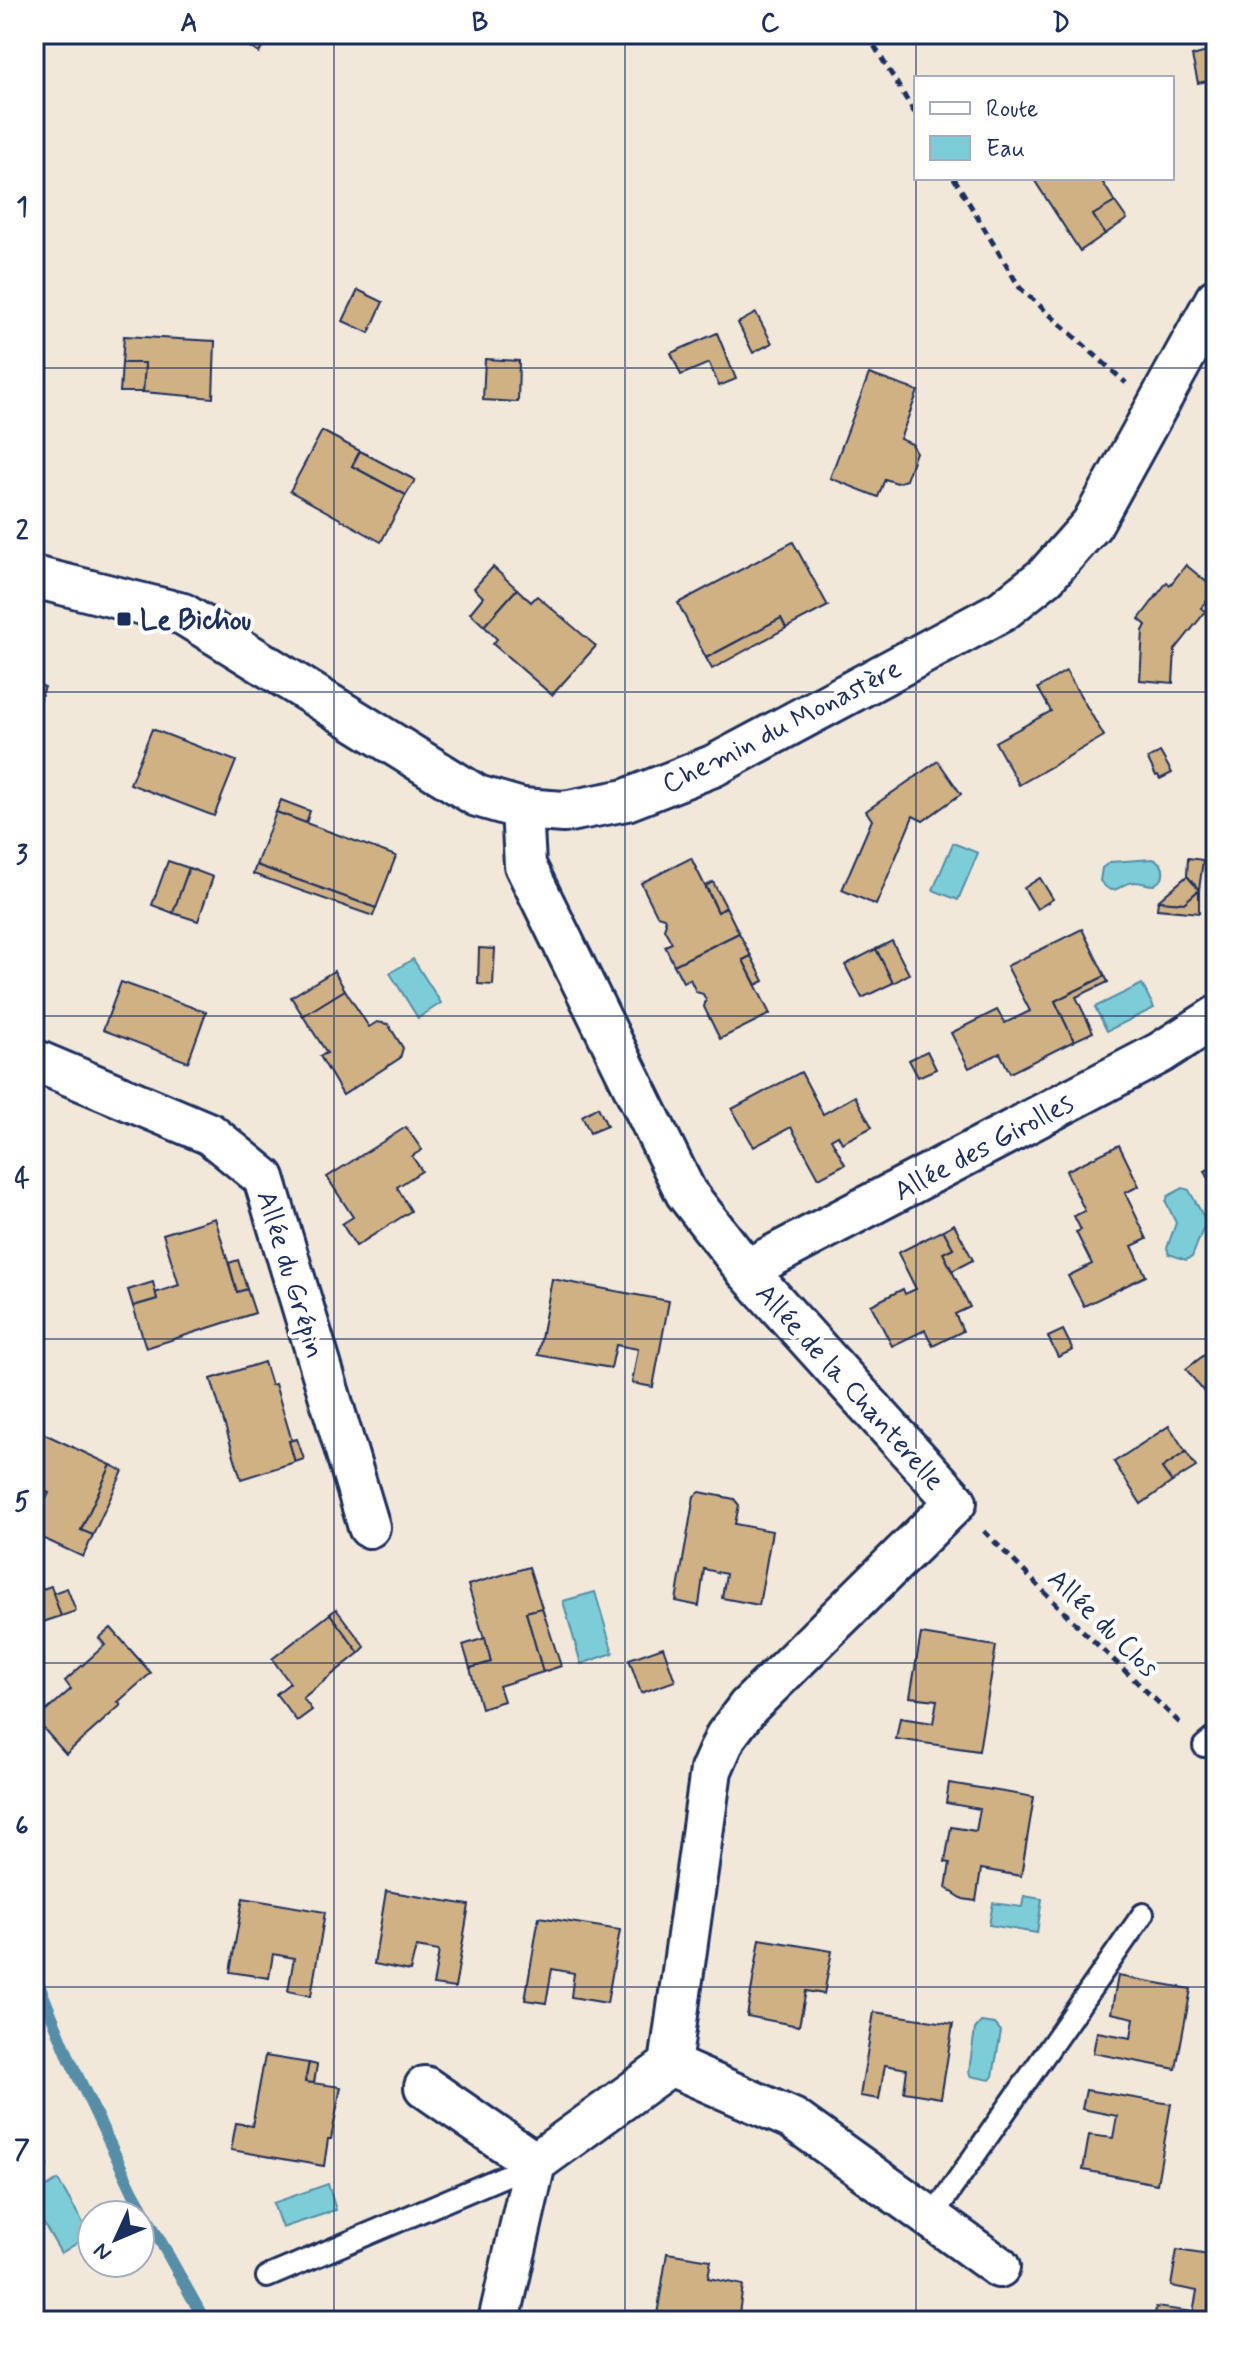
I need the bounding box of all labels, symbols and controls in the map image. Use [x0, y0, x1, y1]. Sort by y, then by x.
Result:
text: A [180, 7, 198, 41]
text: B [472, 7, 488, 41]
text: C [761, 7, 780, 41]
text: D [1052, 7, 1070, 41]
legend [914, 76, 1174, 180]
text: Route [986, 94, 1038, 125]
text: Eau [986, 134, 1025, 165]
text: 1 [16, 191, 28, 225]
text: 2 [16, 515, 29, 549]
place label: Le Bichou [140, 603, 252, 640]
marker: Le Bichou [115, 610, 133, 628]
street label: Chemin du Monastère [656, 651, 908, 804]
text: 3 [16, 839, 28, 873]
street label: Allée des Girolles [888, 1085, 1080, 1211]
text: 4 [14, 1163, 30, 1197]
street label: Allée du Grépin [247, 1186, 333, 1363]
street label: Allée de la Chanterelle [746, 1276, 952, 1499]
text: 5 [14, 1486, 30, 1520]
street label: Allée du Clos [1039, 1561, 1166, 1686]
text: 6 [15, 1810, 29, 1844]
text: 7 [14, 2134, 30, 2168]
north arrow [76, 2199, 156, 2279]
text: N [88, 2237, 118, 2267]

